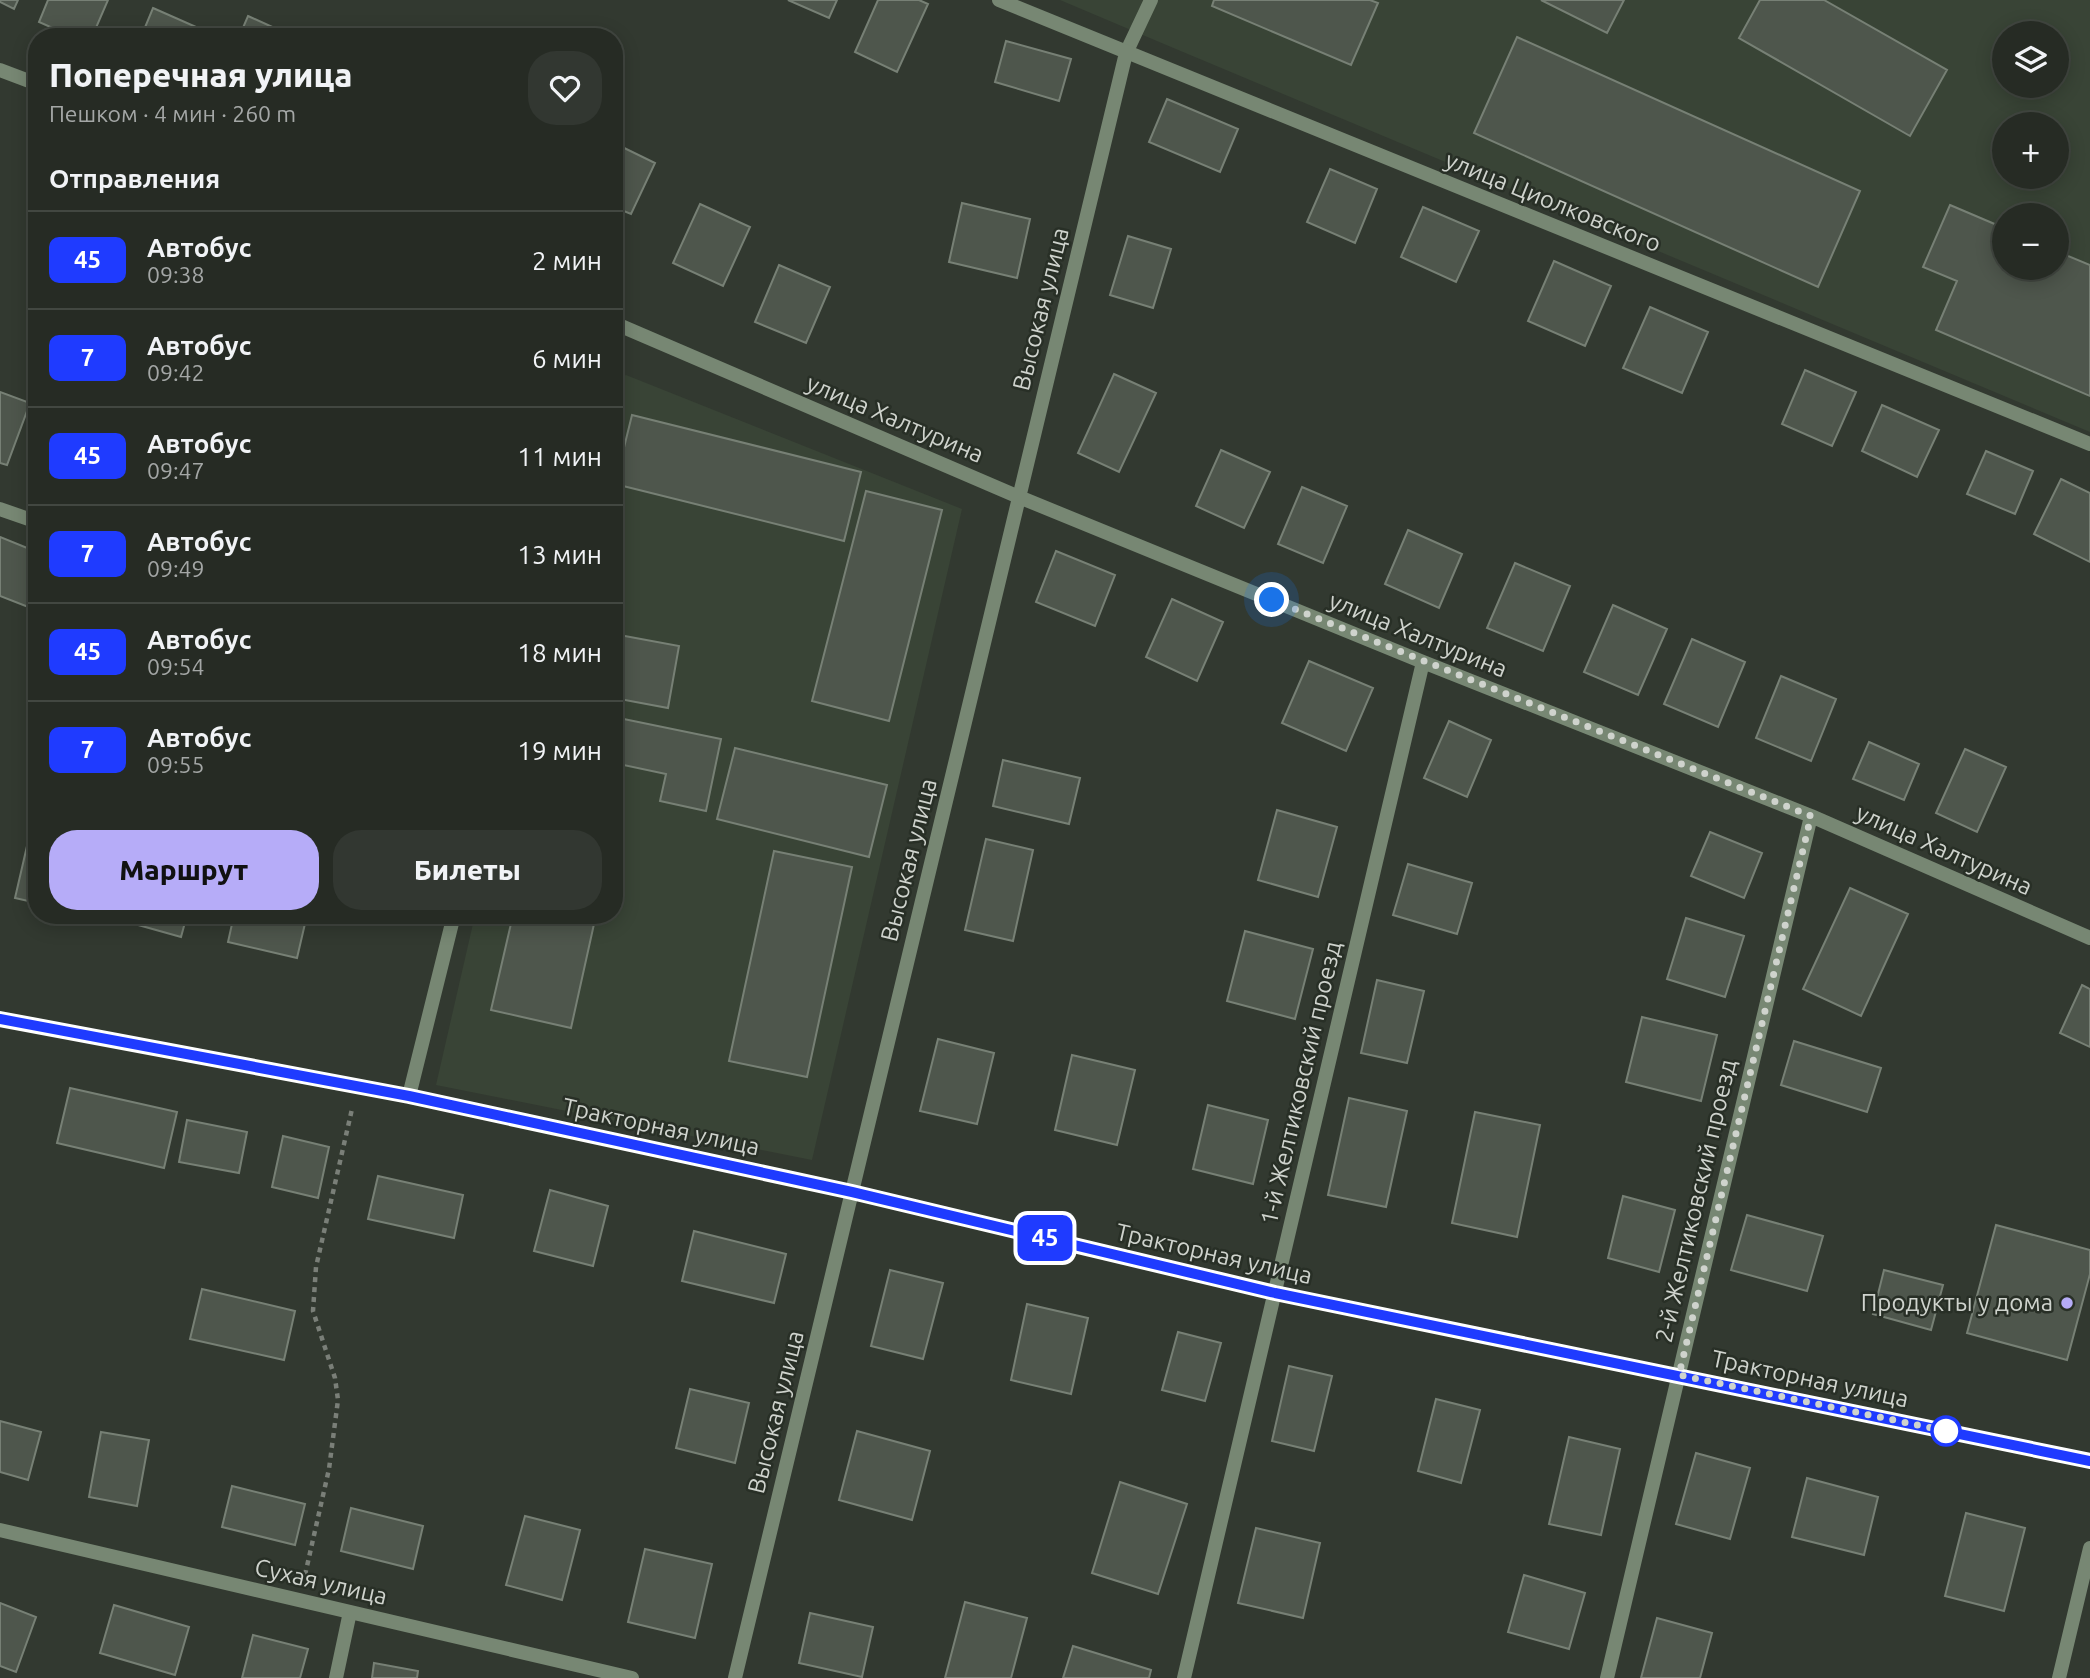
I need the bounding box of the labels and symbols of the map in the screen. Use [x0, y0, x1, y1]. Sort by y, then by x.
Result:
street label: улица Циолковского [1441, 146, 1665, 257]
street label: Высокая улица [1007, 225, 1074, 393]
street label: улица Халтурина [803, 369, 988, 468]
your location [1254, 582, 1289, 617]
street label: улица Халтурина [1325, 586, 1511, 683]
street label: Высокая улица [875, 776, 942, 944]
street label: улица Халтурина [1852, 799, 2036, 900]
street label: 1-й Желтиковский проезд [1255, 939, 1346, 1227]
street label: 2-й Желтиковский проезд [1650, 1057, 1741, 1345]
street label: Тракторная улица [560, 1092, 762, 1161]
line badge: 45 [1014, 1215, 1076, 1261]
street label: Тракторная улица [1113, 1218, 1315, 1289]
place label: Продукты у дома [1861, 1289, 2053, 1316]
marker: Продукты у дома [2059, 1295, 2075, 1311]
street label: Высокая улица [742, 1328, 809, 1496]
street label: Тракторная улица [1709, 1344, 1911, 1413]
unlabelled marker [1931, 1416, 1961, 1446]
street label: Сухая улица [252, 1553, 390, 1610]

